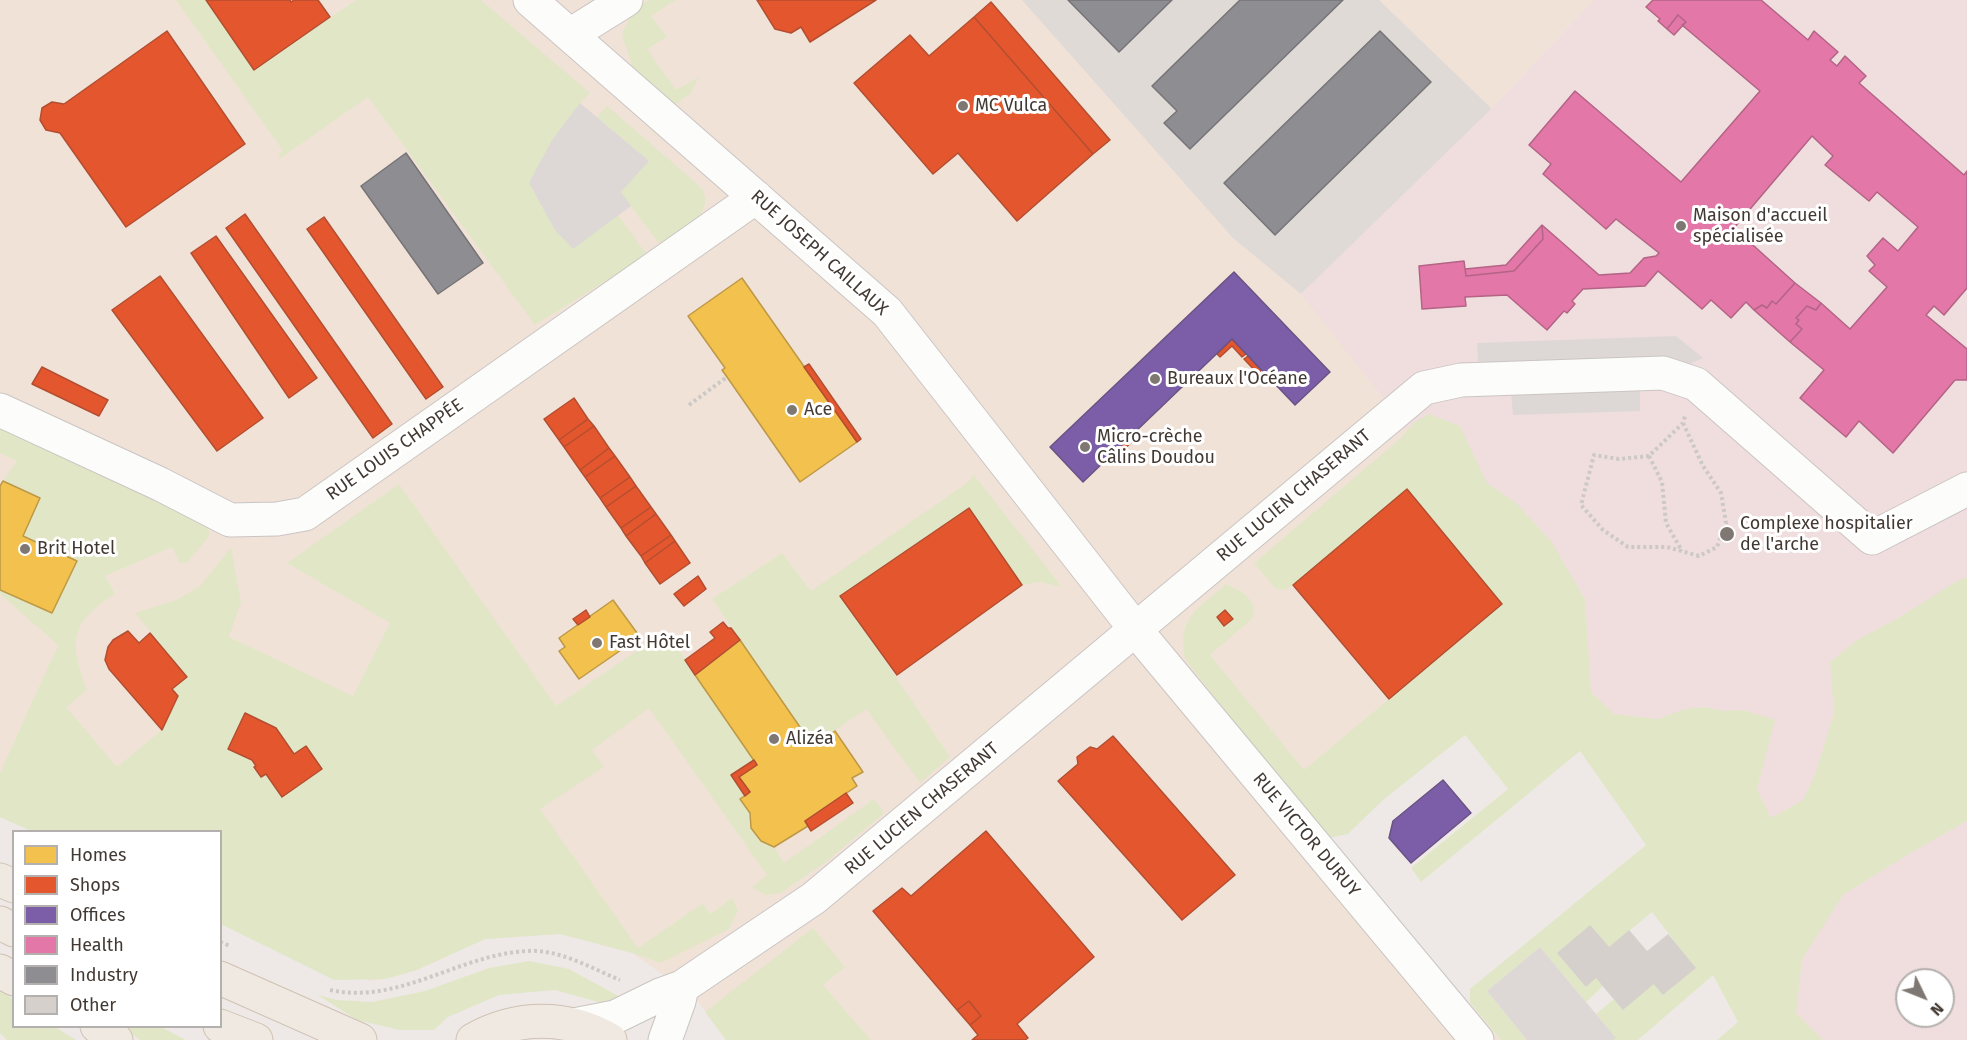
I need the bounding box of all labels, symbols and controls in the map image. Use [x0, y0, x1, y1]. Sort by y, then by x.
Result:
place label: MC Vulca [975, 95, 1047, 117]
marker: MC Vulca [956, 99, 970, 113]
street label: RUE JOSEPH CAILLAUX [746, 186, 892, 320]
place label: Maison d'accueil spécialisée [1693, 205, 1828, 248]
marker: Maison d'accueil spécialisée [1674, 219, 1688, 233]
place label: Bureaux l'Océane [1167, 368, 1308, 390]
marker: Bureaux l'Océane [1148, 372, 1162, 386]
street label: RUE LOUIS CHAPPÉE [322, 395, 468, 505]
place label: Ace [804, 399, 832, 421]
marker: Ace [785, 403, 799, 417]
street label: RUE LUCIEN CHASERANT [1213, 425, 1375, 567]
place label: Micro-crèche Câlins Doudou [1097, 426, 1215, 468]
marker: Micro-crèche Câlins Doudou [1078, 440, 1092, 454]
place label: Complexe hospitalier de l'arche [1740, 513, 1913, 556]
marker: Complexe hospitalier de l'arche [1718, 525, 1736, 543]
place label: Brit Hotel [37, 538, 115, 560]
marker: Brit Hotel [18, 542, 32, 556]
place label: Fast Hôtel [609, 632, 690, 654]
marker: Fast Hôtel [590, 636, 604, 650]
place label: Alizéa [786, 728, 834, 750]
marker: Alizéa [767, 732, 781, 746]
street label: RUE LUCIEN CHASERANT [841, 738, 1003, 880]
street label: RUE VICTOR DURUY [1248, 769, 1364, 901]
legend [12, 830, 222, 1028]
text: Homes [70, 844, 126, 866]
text: Shops [70, 874, 120, 896]
text: Offices [70, 904, 125, 926]
text: Health [70, 934, 124, 956]
text: Industry [70, 964, 138, 986]
north arrow [1895, 968, 1955, 1028]
text: Other [70, 994, 116, 1016]
text: N [1927, 999, 1948, 1020]

